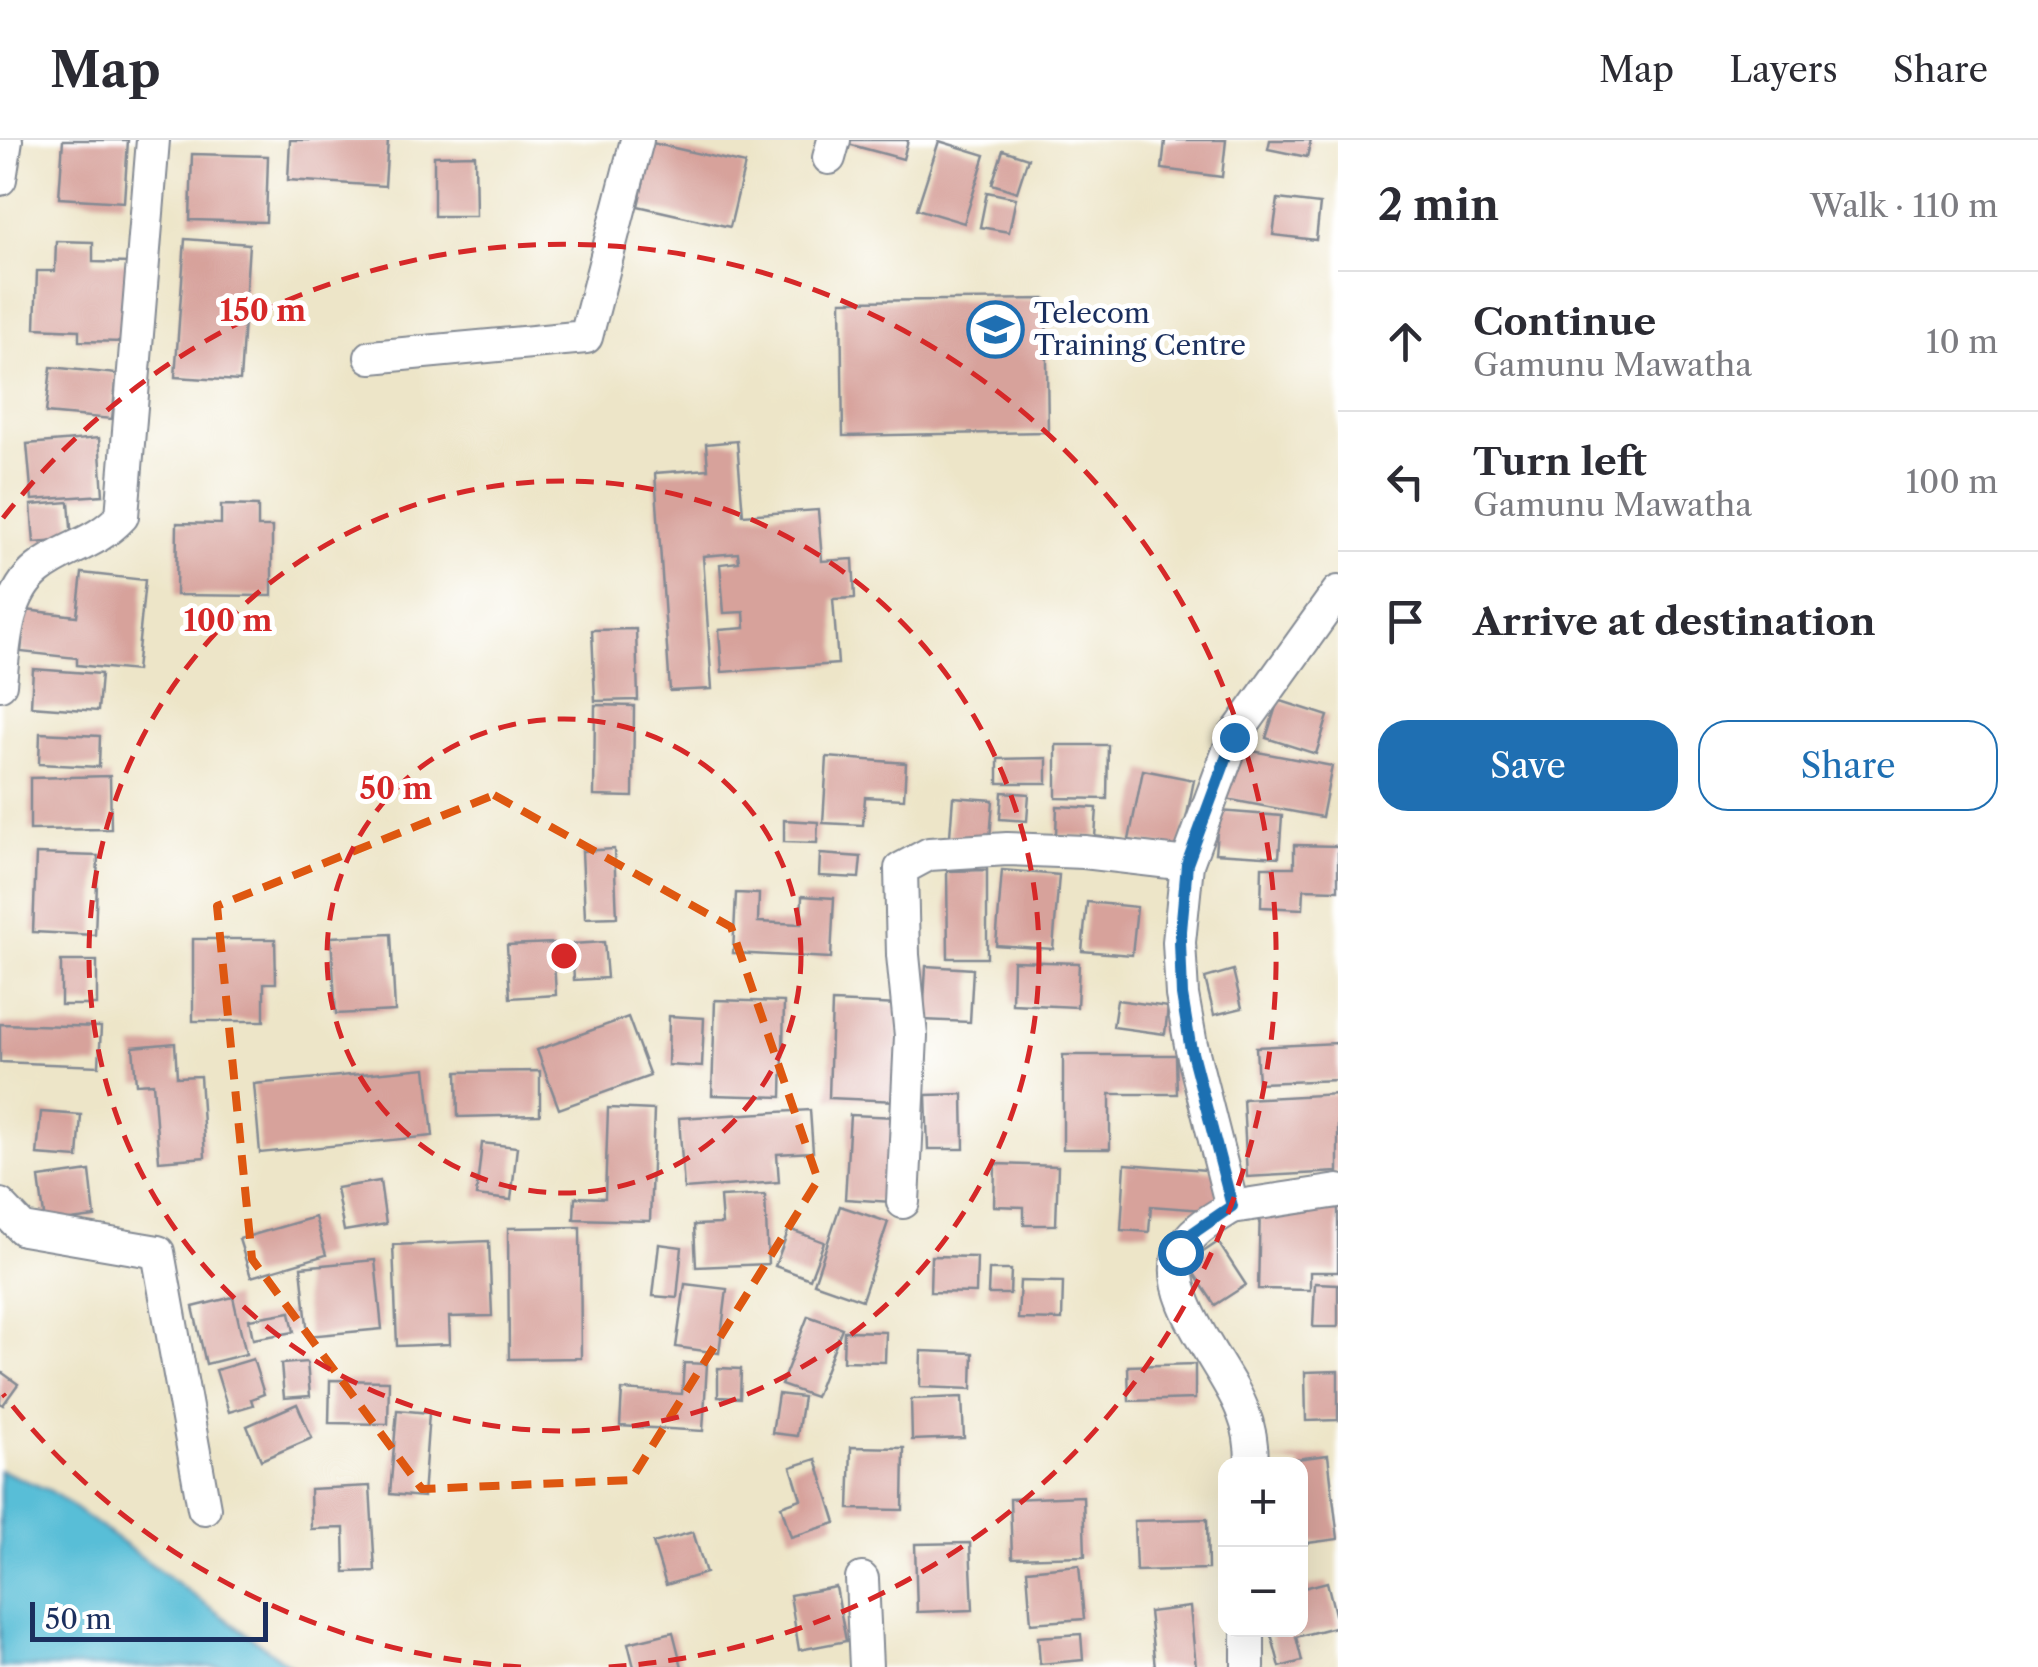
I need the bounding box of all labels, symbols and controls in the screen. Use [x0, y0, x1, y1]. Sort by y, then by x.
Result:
text: Map [50, 40, 161, 99]
text: Map [1599, 48, 1674, 91]
text: Layers [1729, 48, 1838, 91]
text: Share [1893, 48, 1988, 91]
text: 2 min [1378, 179, 1499, 231]
text: Walk · 110 m [1810, 186, 1998, 225]
text: 150 m [220, 292, 306, 329]
place label: Telecom Training Centre [1034, 296, 1246, 362]
text: Continue [1473, 298, 1656, 345]
school or university icon: Telecom Training Centre [965, 299, 1025, 359]
icon: ahead [1378, 314, 1433, 369]
text: 10 m [1926, 322, 1998, 361]
text: Gamunu Mawatha [1473, 345, 1752, 384]
text: Turn left [1473, 438, 1647, 485]
icon: left [1378, 454, 1433, 509]
text: 100 m [1906, 462, 1998, 501]
text: Gamunu Mawatha [1473, 485, 1752, 524]
icon: arrive [1378, 594, 1433, 649]
text: Arrive at destination [1473, 598, 1876, 645]
text: 100 m [184, 602, 273, 639]
route end [1212, 715, 1258, 761]
button: Save [1378, 720, 1678, 811]
button: Share [1698, 720, 1998, 811]
text: 50 m [359, 770, 433, 807]
centre of rings [546, 938, 582, 974]
route start [1158, 1230, 1204, 1276]
map controls [1218, 1457, 1308, 1637]
button: + [1218, 1457, 1308, 1547]
button: − [1218, 1547, 1308, 1637]
scale bar [30, 1597, 268, 1642]
text: 50 m [45, 1602, 112, 1636]

